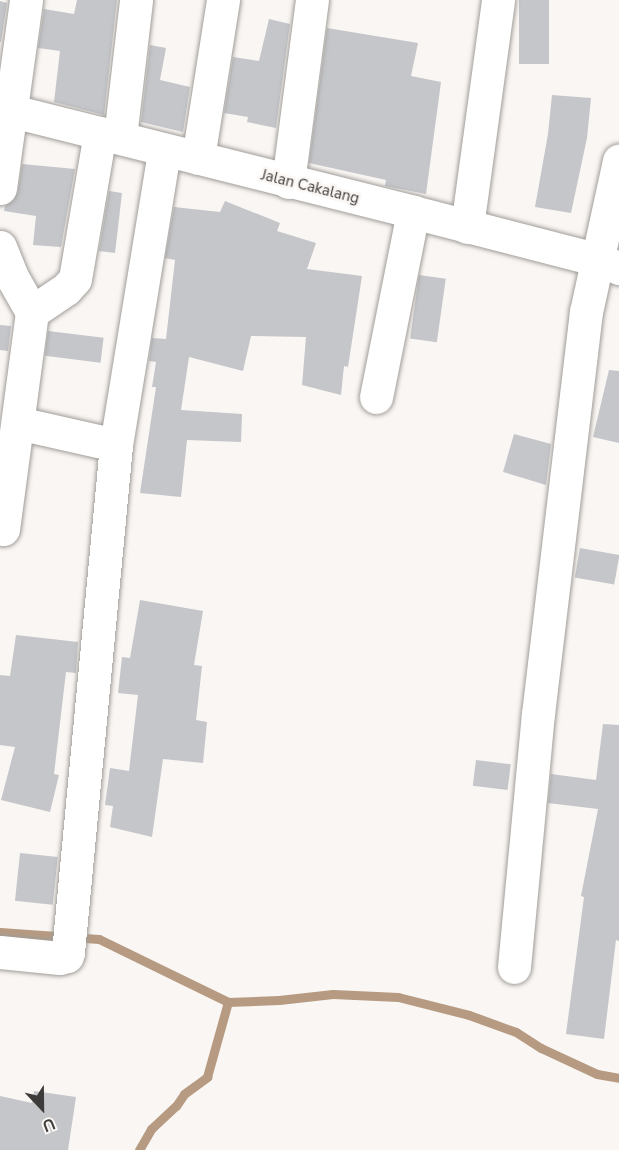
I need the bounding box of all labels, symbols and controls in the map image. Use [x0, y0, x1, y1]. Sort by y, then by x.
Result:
street label: Jalan Cakalang [259, 166, 361, 208]
north arrow [12, 1078, 72, 1138]
text: U [39, 1112, 58, 1137]

